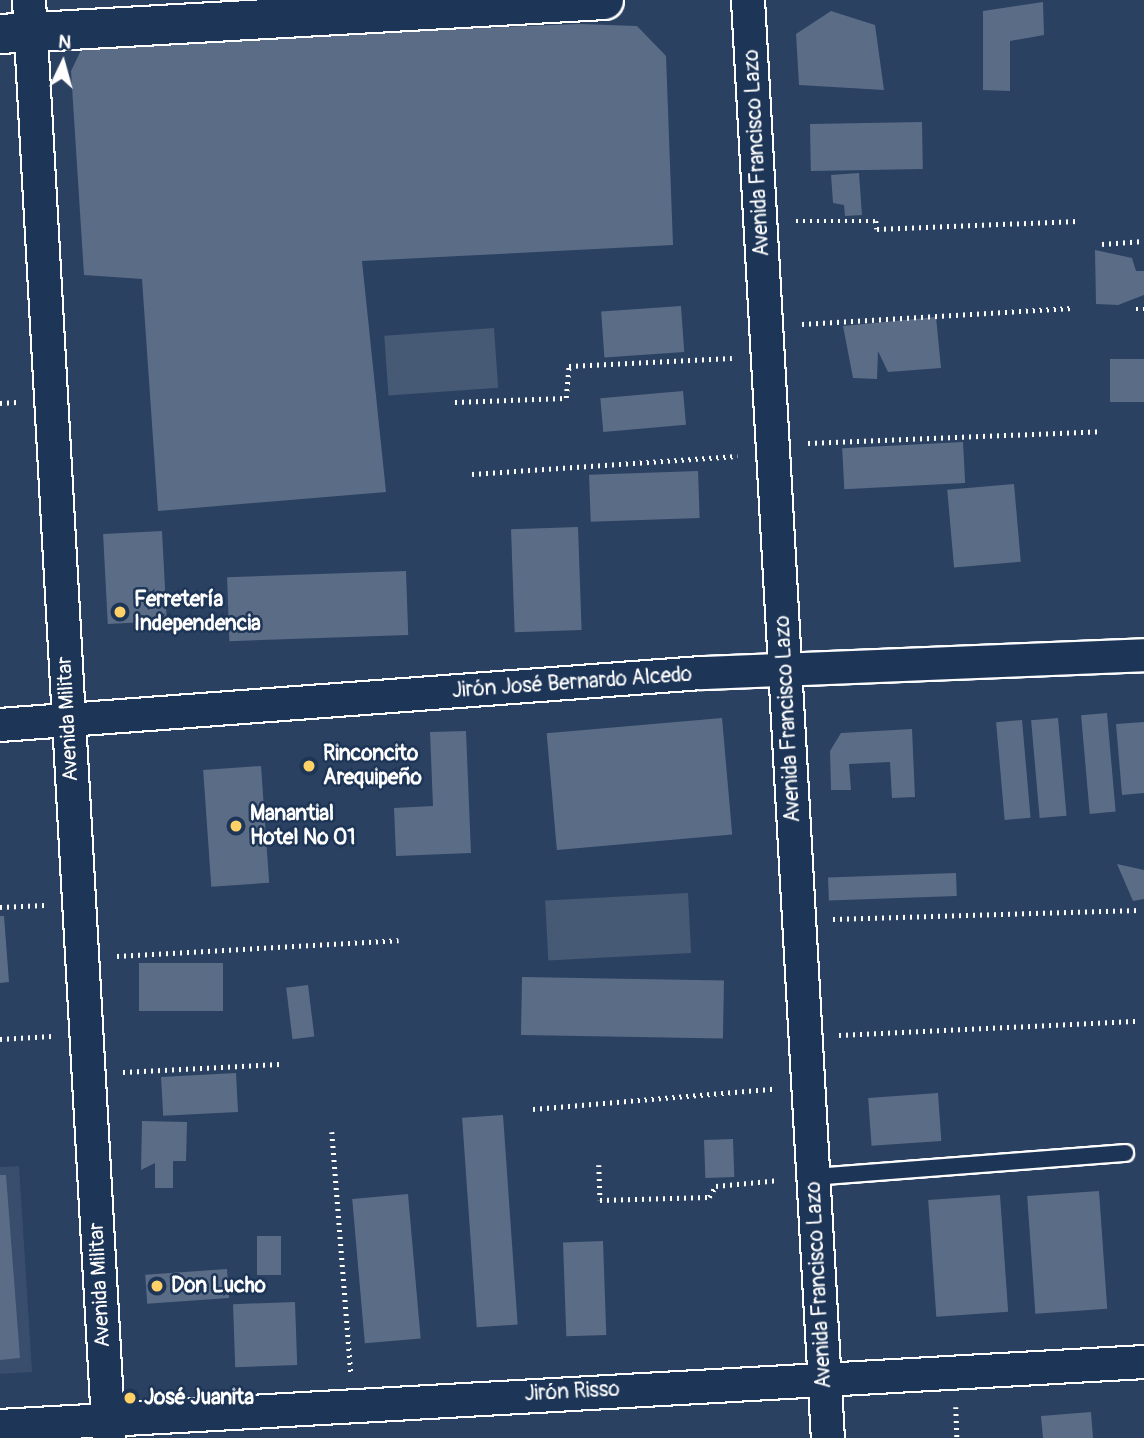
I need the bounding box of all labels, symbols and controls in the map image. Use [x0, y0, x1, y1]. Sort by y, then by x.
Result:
north arrow [28, 28, 98, 98]
text: N [57, 30, 72, 55]
street label: Avenida Francisco Lazo [739, 49, 775, 257]
place label: Ferretería Independencia [134, 587, 261, 637]
marker: Ferretería Independencia [112, 604, 128, 620]
street label: Avenida Francisco Lazo [770, 615, 806, 823]
street label: Avenida Militar [52, 656, 84, 782]
street label: Jirón José Bernardo Alcedo [451, 662, 693, 704]
place label: Rinconcito Arequipeño [323, 741, 422, 791]
marker: Rinconcito Arequipeño [301, 758, 317, 774]
place label: Manantial Hotel No 01 [250, 801, 356, 851]
marker: Manantial Hotel No 01 [228, 818, 244, 834]
street label: Avenida Francisco Lazo [801, 1181, 837, 1389]
street label: Avenida Militar [84, 1222, 116, 1348]
place label: Don Lucho [171, 1273, 266, 1299]
marker: Don Lucho [149, 1278, 165, 1294]
street label: Jirón Risso [524, 1377, 620, 1407]
place label: José Juanita [144, 1385, 254, 1411]
marker: José Juanita [122, 1390, 138, 1406]

